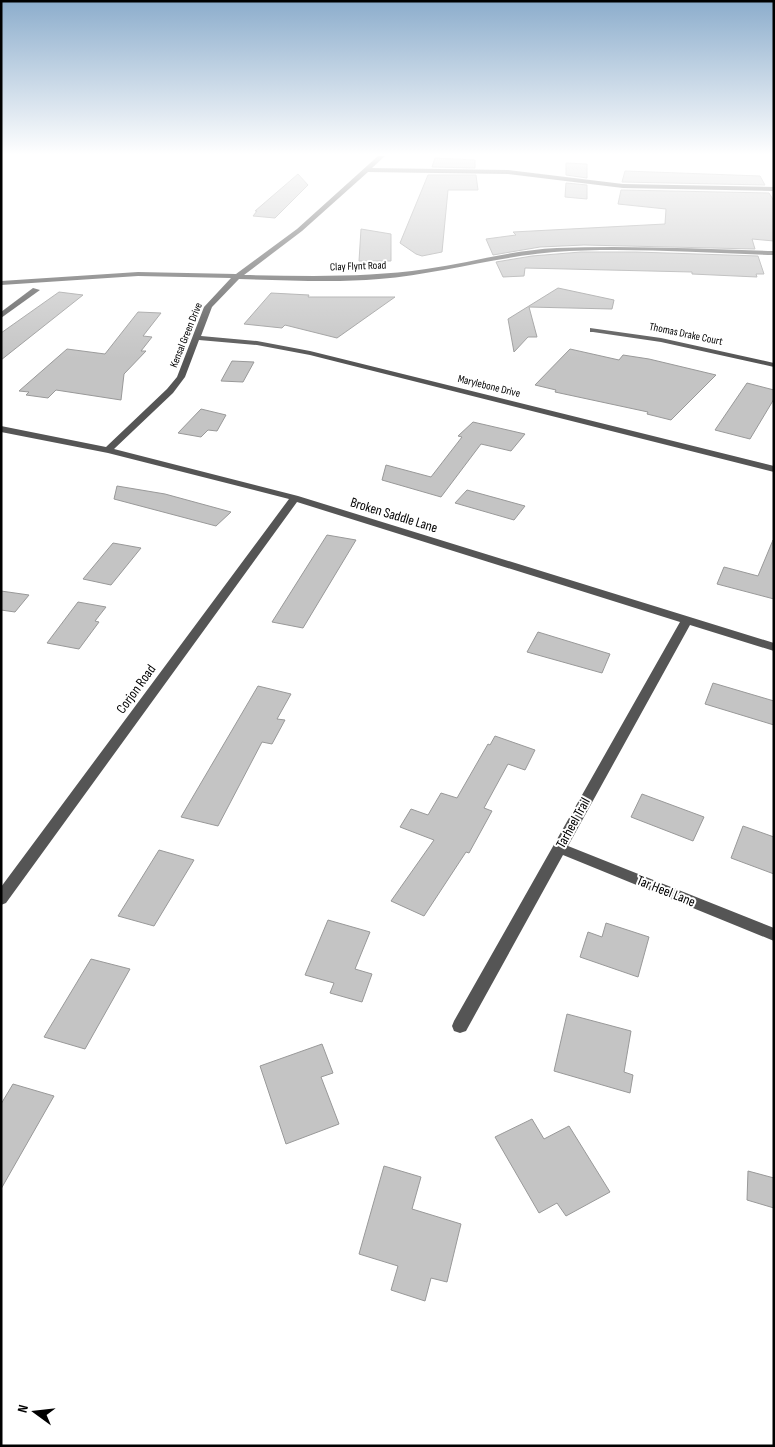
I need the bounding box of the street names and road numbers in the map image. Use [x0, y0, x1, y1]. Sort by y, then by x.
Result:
street label: Clay Flynt Road [330, 259, 387, 273]
street label: Kensal Green Drive [167, 301, 205, 369]
street label: Thomas Drake Court [648, 320, 724, 348]
street label: Marylebone Drive [456, 372, 522, 400]
street label: Broken Saddle Lane [348, 494, 440, 536]
street label: Corjon Road [113, 661, 160, 717]
street label: Tarheel Trail [552, 795, 594, 851]
street label: Tar Heel Lane [634, 872, 698, 910]

